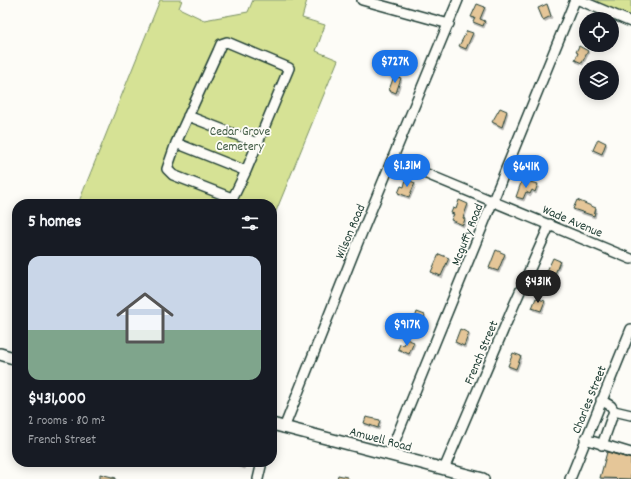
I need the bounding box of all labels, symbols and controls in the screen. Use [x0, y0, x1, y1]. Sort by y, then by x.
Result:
map controls [579, 12, 619, 100]
button: locate [579, 12, 619, 52]
pin: $727K [367, 50, 423, 84]
text: $727K [381, 53, 409, 72]
button: layers [579, 60, 619, 100]
park label: Cedar Grove Cemetery [210, 123, 271, 157]
pin: $1.31M [374, 154, 440, 188]
pin: $641K [498, 155, 554, 189]
text: $1.31M [393, 157, 421, 176]
text: $641K [512, 158, 540, 177]
street label: Mcguffy Road [447, 201, 489, 269]
street label: Wade Avenue [539, 201, 605, 244]
street label: Wilson Road [331, 202, 371, 262]
text: 5 homes [28, 211, 81, 235]
icon: filters [239, 212, 261, 234]
pin: $431K [510, 270, 566, 304]
text: $431K [525, 273, 551, 292]
icon: home [109, 282, 181, 354]
pin: $917K [379, 313, 435, 347]
text: $917K [394, 316, 420, 335]
street label: French Street [460, 318, 504, 388]
street label: Charles Street [568, 363, 613, 437]
text: $431,000 [28, 388, 86, 412]
text: 2 rooms · 80 m² [28, 412, 105, 431]
street label: Amwell Road [347, 423, 414, 458]
text: French Street [28, 431, 96, 450]

